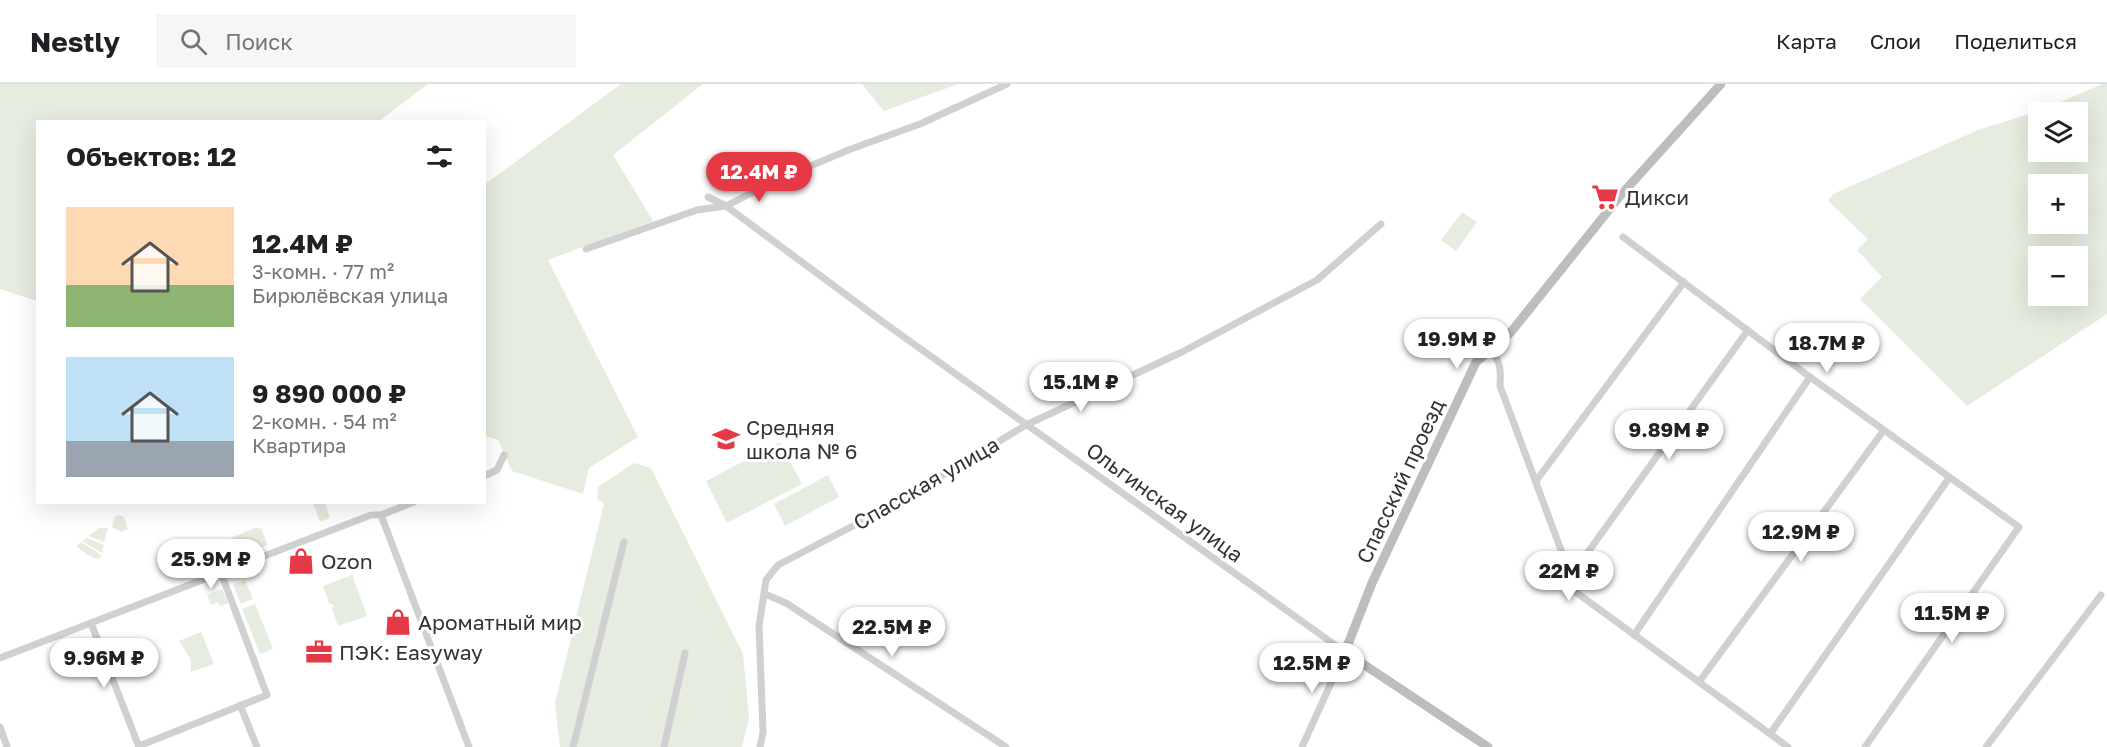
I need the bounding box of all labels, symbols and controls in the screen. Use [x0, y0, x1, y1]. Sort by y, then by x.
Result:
search box [156, 14, 576, 68]
text: Nestly [30, 25, 120, 58]
icon: search [177, 25, 210, 58]
text: Поиск [225, 28, 293, 55]
text: Карта [1776, 28, 1837, 54]
text: Слои [1870, 28, 1921, 54]
text: Поделиться [1954, 28, 2077, 54]
map controls [2028, 102, 2088, 306]
button: layers [2028, 102, 2088, 162]
icon: filters [423, 140, 456, 173]
text: Объектов: 12 [66, 141, 236, 172]
pin: 12.4M ₽ [704, 152, 814, 203]
text: 12.4M ₽ [720, 159, 798, 183]
button: + [2028, 174, 2088, 234]
supermarket icon: Дикси [1590, 182, 1620, 212]
place label: Дикси [1625, 184, 1689, 210]
text: 12.4M ₽ [252, 228, 353, 259]
icon: home [114, 231, 186, 303]
button: − [2028, 246, 2088, 306]
text: 3-комн. · 77 m² [252, 259, 394, 283]
text: Бирюлёвская улица [252, 283, 448, 307]
pin: 19.9M ₽ [1402, 319, 1512, 370]
pin: 18.7M ₽ [1772, 323, 1882, 374]
text: 19.9M ₽ [1418, 326, 1496, 350]
text: 18.7M ₽ [1789, 330, 1865, 354]
pin: 15.1M ₽ [1026, 362, 1136, 413]
text: 15.1M ₽ [1043, 369, 1119, 393]
text: 9 890 000 ₽ [252, 378, 406, 409]
icon: home [114, 381, 186, 453]
street label: Спасский проезд [1350, 394, 1450, 567]
text: 2-комн. · 54 m² [252, 409, 397, 433]
pin: 9.89M ₽ [1614, 410, 1724, 461]
place label: Средняя школа № 6 [746, 414, 857, 464]
text: 9.89M ₽ [1629, 417, 1709, 441]
school or university icon: Средняя школа № 6 [711, 424, 741, 454]
street label: Спасская улица [848, 431, 1004, 535]
text: Квартира [252, 433, 346, 457]
street label: Ольгинская улица [1082, 436, 1248, 568]
pin: 12.9M ₽ [1746, 512, 1856, 563]
text: 12.9M ₽ [1762, 519, 1840, 543]
pin: 25.9M ₽ [156, 539, 266, 590]
text: 25.9M ₽ [171, 546, 251, 570]
shop icon: Ozon [286, 546, 316, 576]
place label: Ozon [321, 548, 373, 574]
pin: 22M ₽ [1527, 551, 1611, 602]
text: 22M ₽ [1539, 558, 1599, 582]
pin: 11.5M ₽ [1897, 593, 2007, 644]
text: 11.5M ₽ [1914, 600, 1990, 624]
shop icon: Ароматный мир [383, 607, 413, 637]
pin: 22.5M ₽ [837, 607, 947, 658]
place label: Ароматный мир [418, 609, 582, 635]
text: 22.5M ₽ [852, 614, 932, 638]
office icon: ПЭК: Easyway [304, 637, 334, 667]
pin: 9.96M ₽ [49, 638, 159, 689]
place label: ПЭК: Easyway [339, 639, 483, 665]
pin: 12.5M ₽ [1257, 643, 1367, 694]
text: 9.96M ₽ [64, 645, 144, 669]
text: 12.5M ₽ [1273, 650, 1351, 674]

